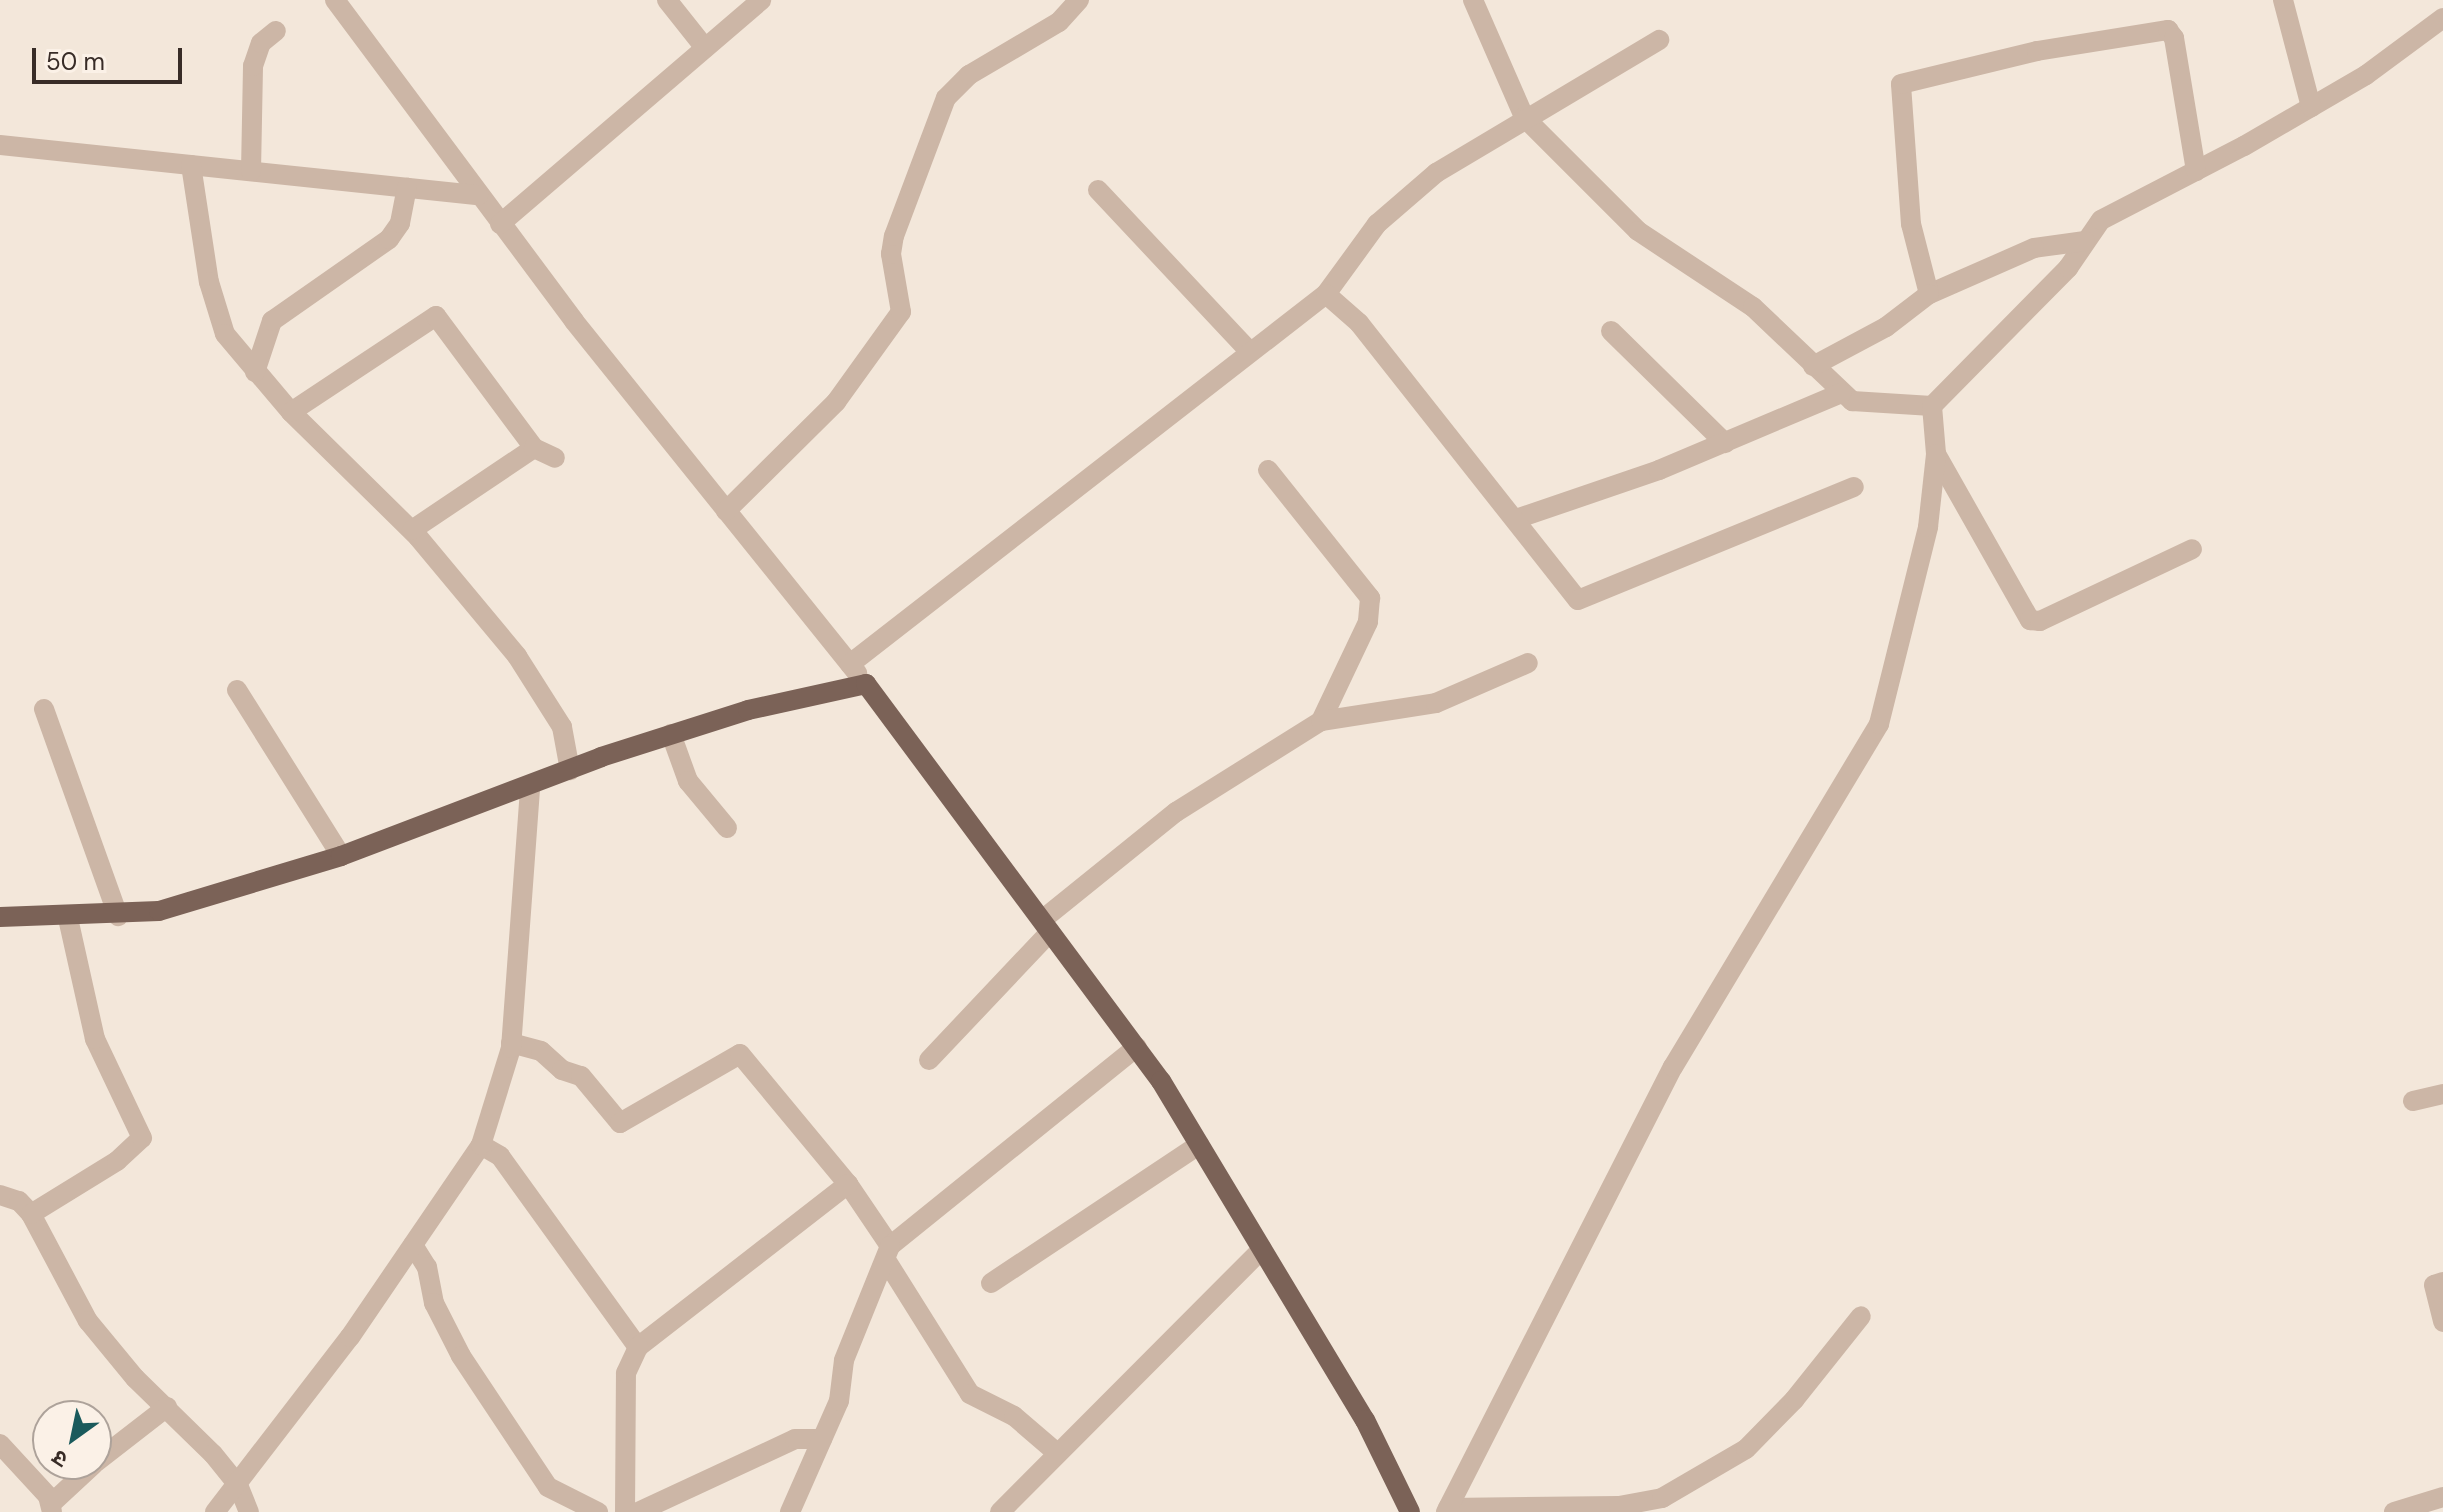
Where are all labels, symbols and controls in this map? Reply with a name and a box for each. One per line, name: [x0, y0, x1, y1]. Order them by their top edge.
scale bar: [36, 32, 186, 82]
text: 50 m: [46, 46, 105, 77]
north arrow: [32, 1400, 112, 1480]
text: उ: [46, 1443, 73, 1475]

